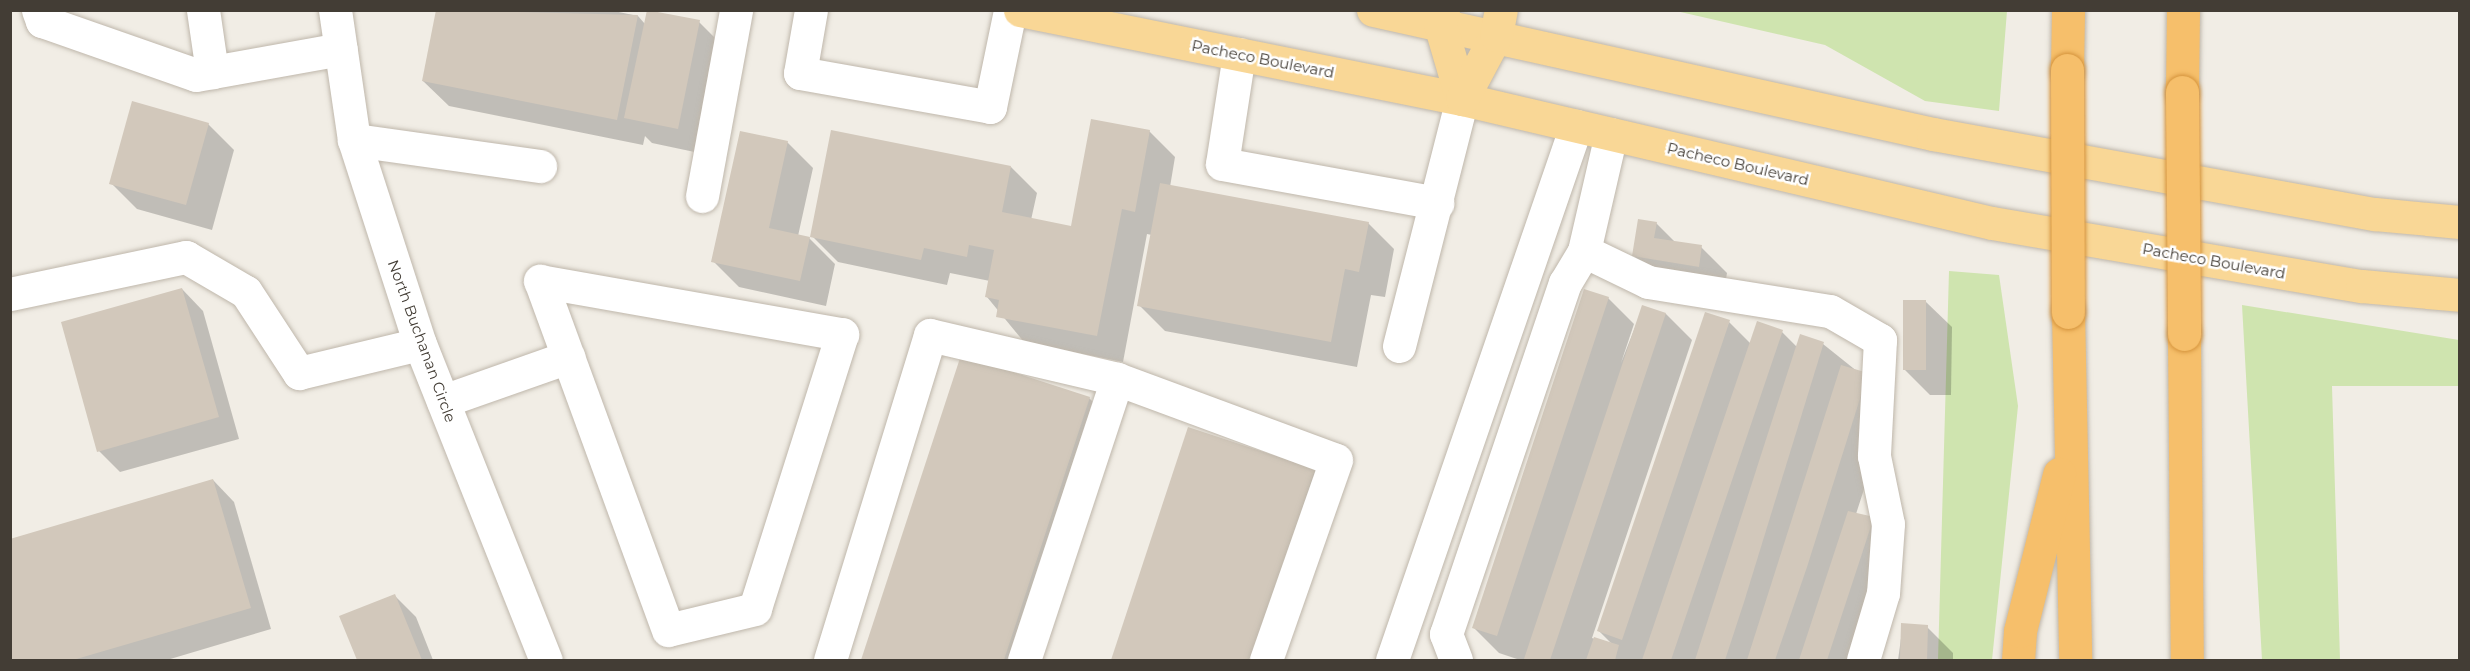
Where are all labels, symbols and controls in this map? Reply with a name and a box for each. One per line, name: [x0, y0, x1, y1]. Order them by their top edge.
street label: Pacheco Boulevard: [1190, 36, 1336, 82]
street label: Pacheco Boulevard: [1665, 139, 1811, 189]
street label: Pacheco Boulevard: [2141, 240, 2287, 282]
street label: North Buchanan Circle: [384, 257, 460, 425]

